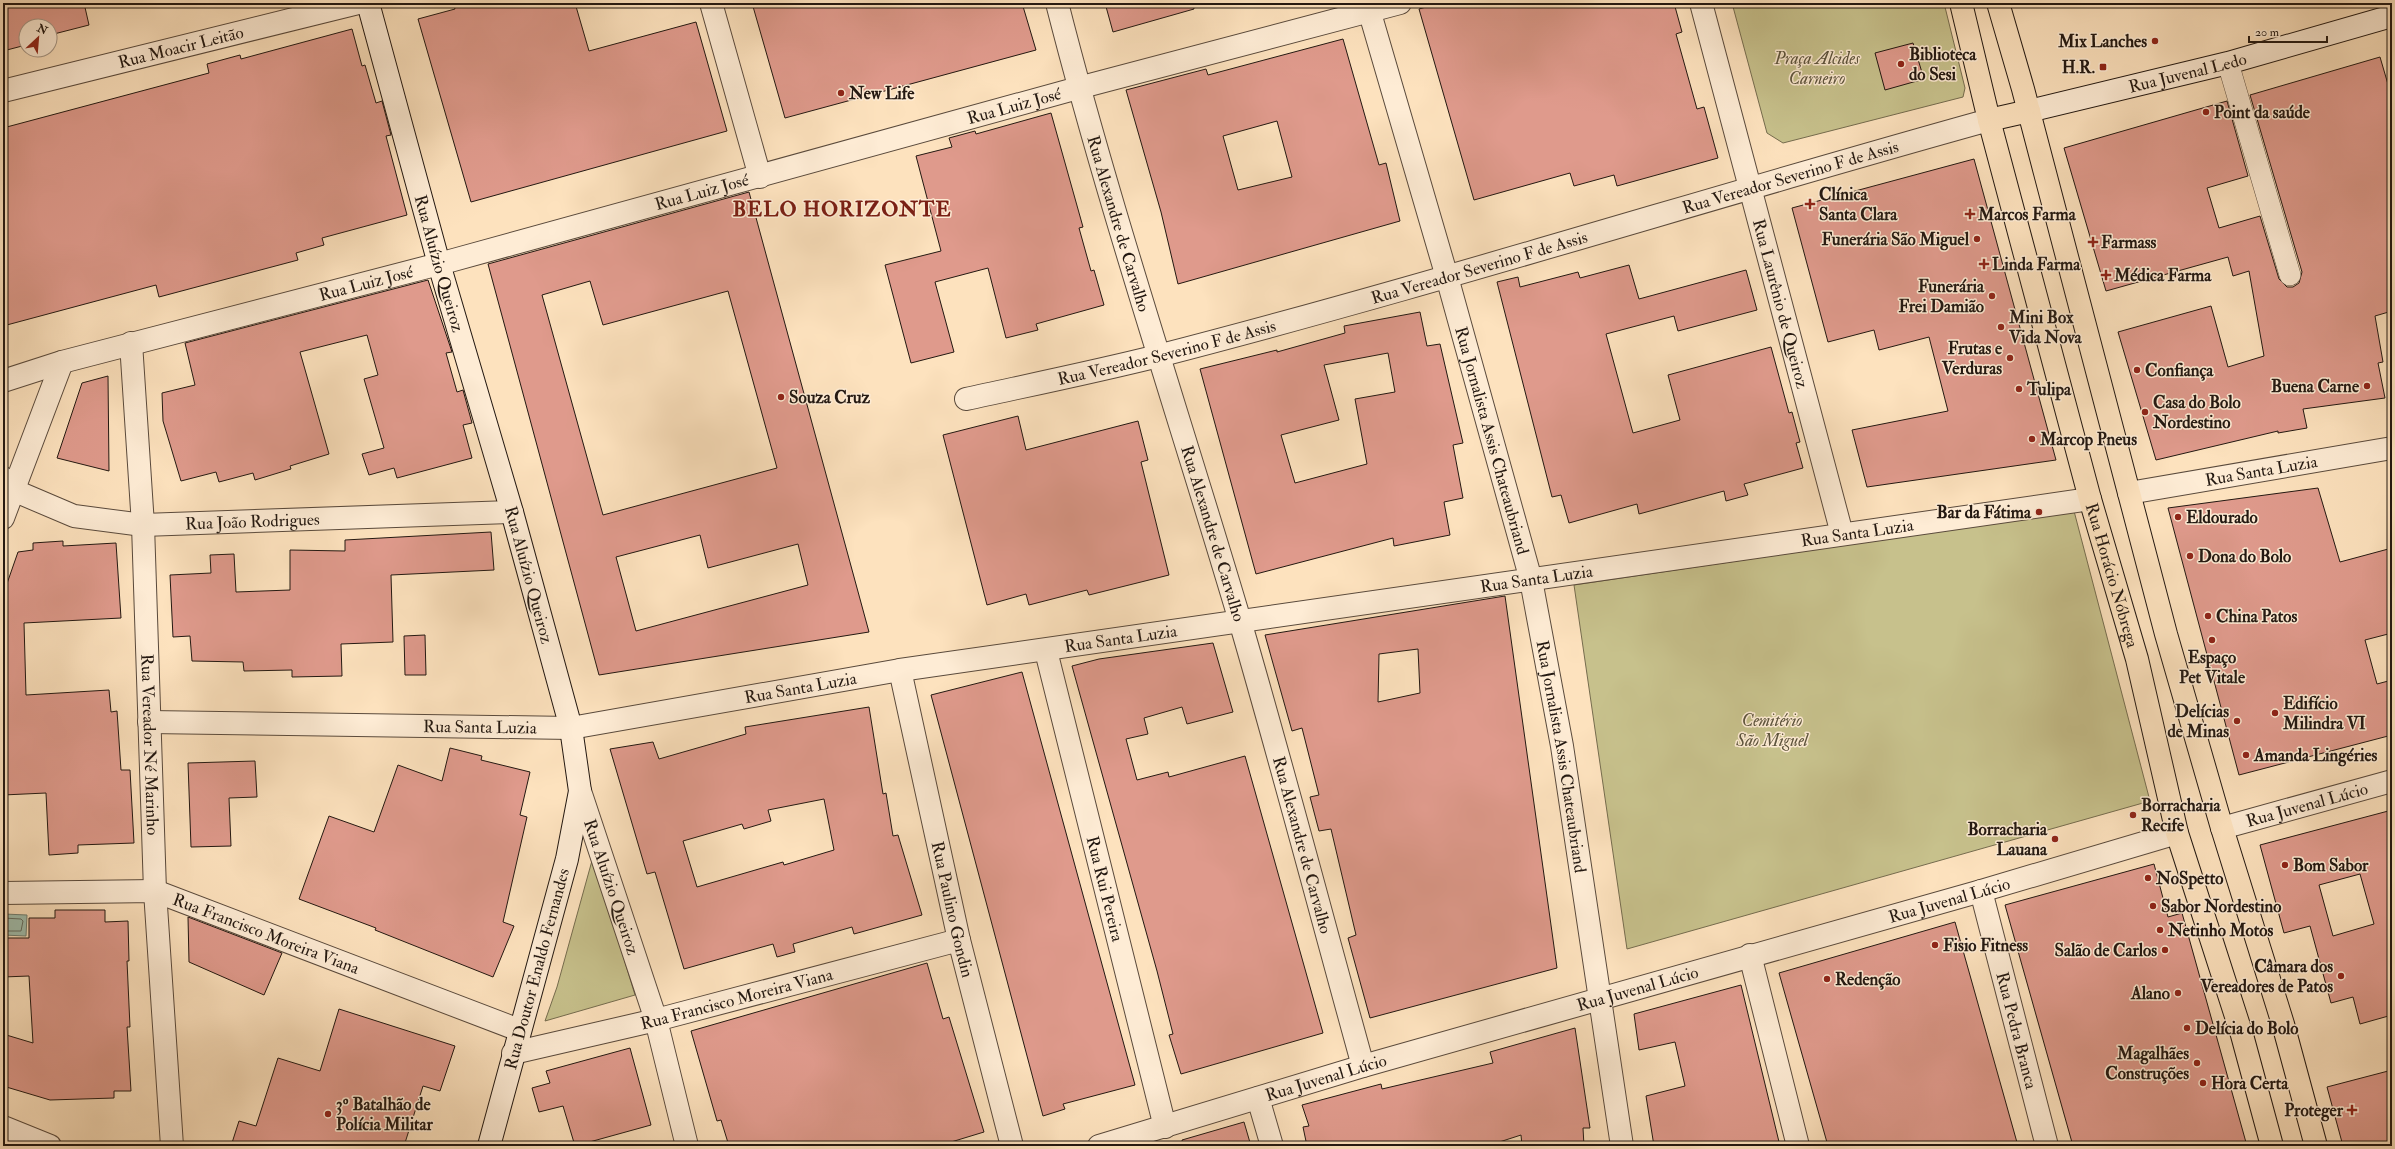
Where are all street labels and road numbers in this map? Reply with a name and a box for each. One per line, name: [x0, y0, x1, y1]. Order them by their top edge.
street label: Rua Moacir Leitão: [116, 21, 246, 73]
street label: Rua Juvenal Ledo: [2126, 48, 2249, 97]
street label: Rua Luiz José: [965, 82, 1064, 129]
street label: Rua Alexandre de Carvalho: [1083, 133, 1155, 314]
street label: Rua Vereador Severino F de Assis: [1680, 135, 1901, 218]
street label: Rua Luiz José: [652, 168, 752, 215]
street label: Rua Aluízio Queiroz: [410, 192, 469, 334]
street label: Rua Laurênio de Queiroz: [1748, 217, 1813, 391]
street label: Rua Vereador Severino F de Assis: [1368, 226, 1590, 308]
street label: Rua Luiz José: [317, 260, 416, 305]
street label: Rua Vereador Severino F de Assis: [1055, 315, 1278, 389]
street label: Rua Jornalista Assis Chateaubriand: [1451, 324, 1534, 557]
street label: Rua Alexandre de Carvalho: [1177, 443, 1250, 624]
street label: Rua Santa Luzia: [2203, 450, 2320, 490]
street label: Rua Horácio Nóbrega: [2081, 500, 2144, 651]
street label: Rua Aluízio Queiroz: [500, 504, 558, 646]
street label: Rua João Rodrigues: [185, 508, 320, 534]
street label: Rua Santa Luzia: [1799, 514, 1916, 551]
street label: Rua Santa Luzia: [1479, 560, 1595, 597]
street label: Rua Santa Luzia: [1063, 620, 1179, 657]
street label: Rua Jornalista Assis Chateaubriand: [1532, 638, 1591, 875]
street label: Rua Vereador Né Marinho: [137, 653, 164, 836]
street label: Rua Santa Luzia: [743, 667, 859, 708]
street label: Rua Santa Luzia: [423, 715, 538, 738]
street label: Rua Alexandre de Carvalho: [1268, 754, 1337, 936]
street label: Rua Juvenal Lúcio: [2244, 778, 2370, 831]
street label: Rua Aluízio Queiroz: [580, 816, 644, 957]
street label: Rua Rui Pereira: [1082, 834, 1129, 945]
street label: Rua Paulino Gondin: [927, 839, 979, 980]
street label: Rua Doutor Enaldo Fernandes: [500, 866, 574, 1072]
street label: Rua Juvenal Lúcio: [1886, 873, 2012, 927]
street label: Rua Francisco Moreira Viana: [170, 888, 363, 979]
street label: Rua Juvenal Lúcio: [1574, 961, 1701, 1015]
street label: Rua Francisco Moreira Viana: [638, 963, 836, 1034]
street label: Rua Pedra Branca: [1992, 970, 2043, 1092]
street label: Rua Juvenal Lúcio: [1263, 1049, 1389, 1105]

